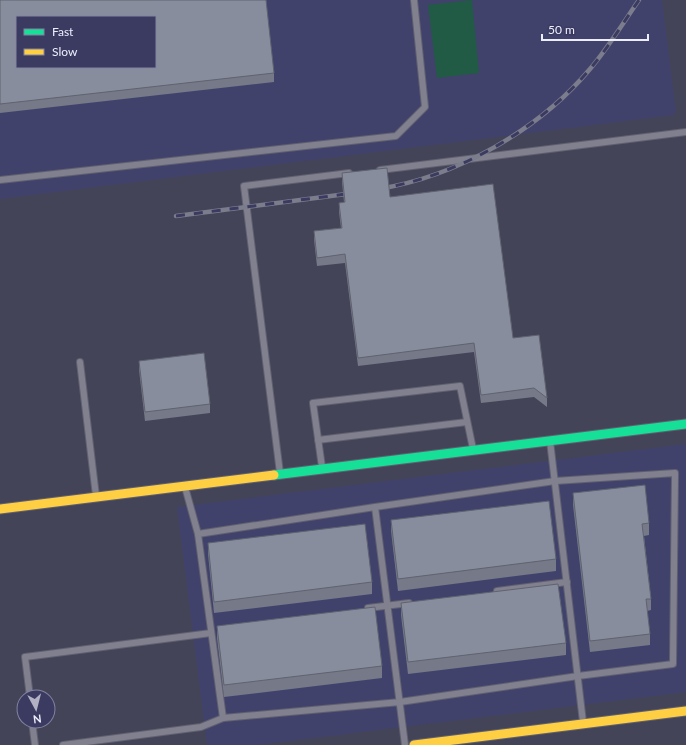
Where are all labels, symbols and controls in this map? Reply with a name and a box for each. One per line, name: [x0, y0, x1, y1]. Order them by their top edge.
legend: [16, 16, 156, 68]
scale bar: [542, 16, 648, 42]
text: 50 m: [548, 22, 575, 37]
text: Fast: [52, 24, 74, 39]
text: Slow: [52, 44, 78, 59]
north arrow: [16, 689, 56, 729]
text: N: [32, 712, 42, 726]

